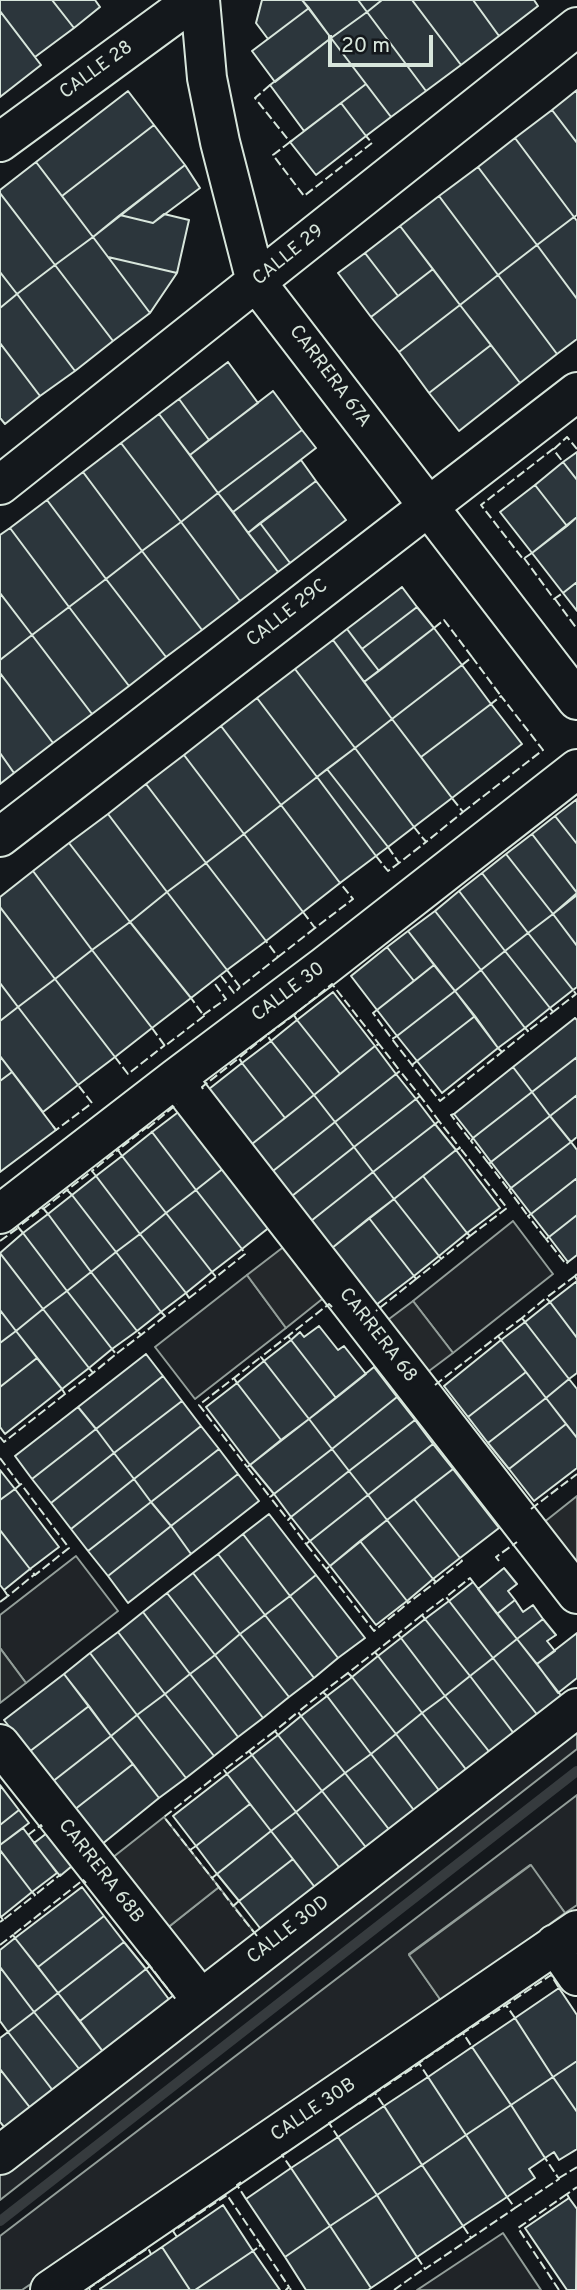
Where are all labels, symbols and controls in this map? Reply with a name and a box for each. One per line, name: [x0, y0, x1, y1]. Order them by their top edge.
scale bar: [332, 21, 437, 65]
text: 20 m: [341, 33, 390, 60]
street label: CALLE 28: [56, 37, 138, 105]
street label: CALLE 29: [249, 221, 329, 291]
street label: CARRERA 67A: [283, 321, 375, 433]
street label: CALLE 29C: [243, 575, 333, 653]
street label: CALLE 30: [248, 958, 330, 1028]
street label: CARRERA 68: [333, 1284, 421, 1388]
street label: CARRERA 68B: [52, 1815, 148, 1929]
street label: CALLE 30D: [243, 1892, 335, 1970]
street label: CALLE 30B: [267, 2074, 361, 2148]

